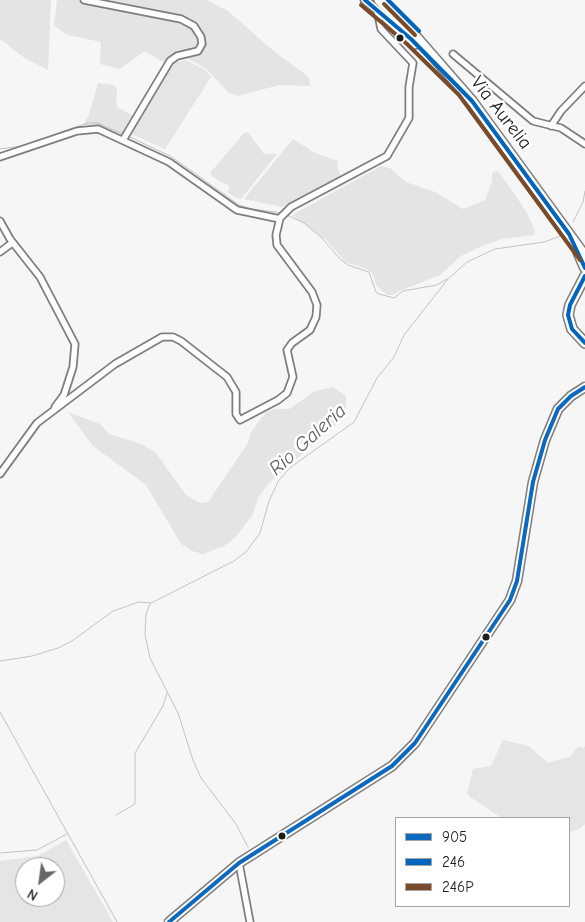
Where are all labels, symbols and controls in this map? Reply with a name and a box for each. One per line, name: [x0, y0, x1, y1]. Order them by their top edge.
unlabelled marker: [395, 33, 405, 43]
street label: Via Aurelia: [465, 72, 537, 154]
water label: Rio Galeria: [265, 399, 351, 481]
unlabelled marker: [481, 632, 491, 642]
legend: [395, 817, 570, 907]
text: 905: [442, 828, 467, 846]
unlabelled marker: [277, 831, 287, 841]
text: 246: [442, 853, 465, 871]
north arrow: [15, 857, 65, 907]
text: 246P: [442, 878, 474, 896]
text: N: [25, 885, 41, 904]

